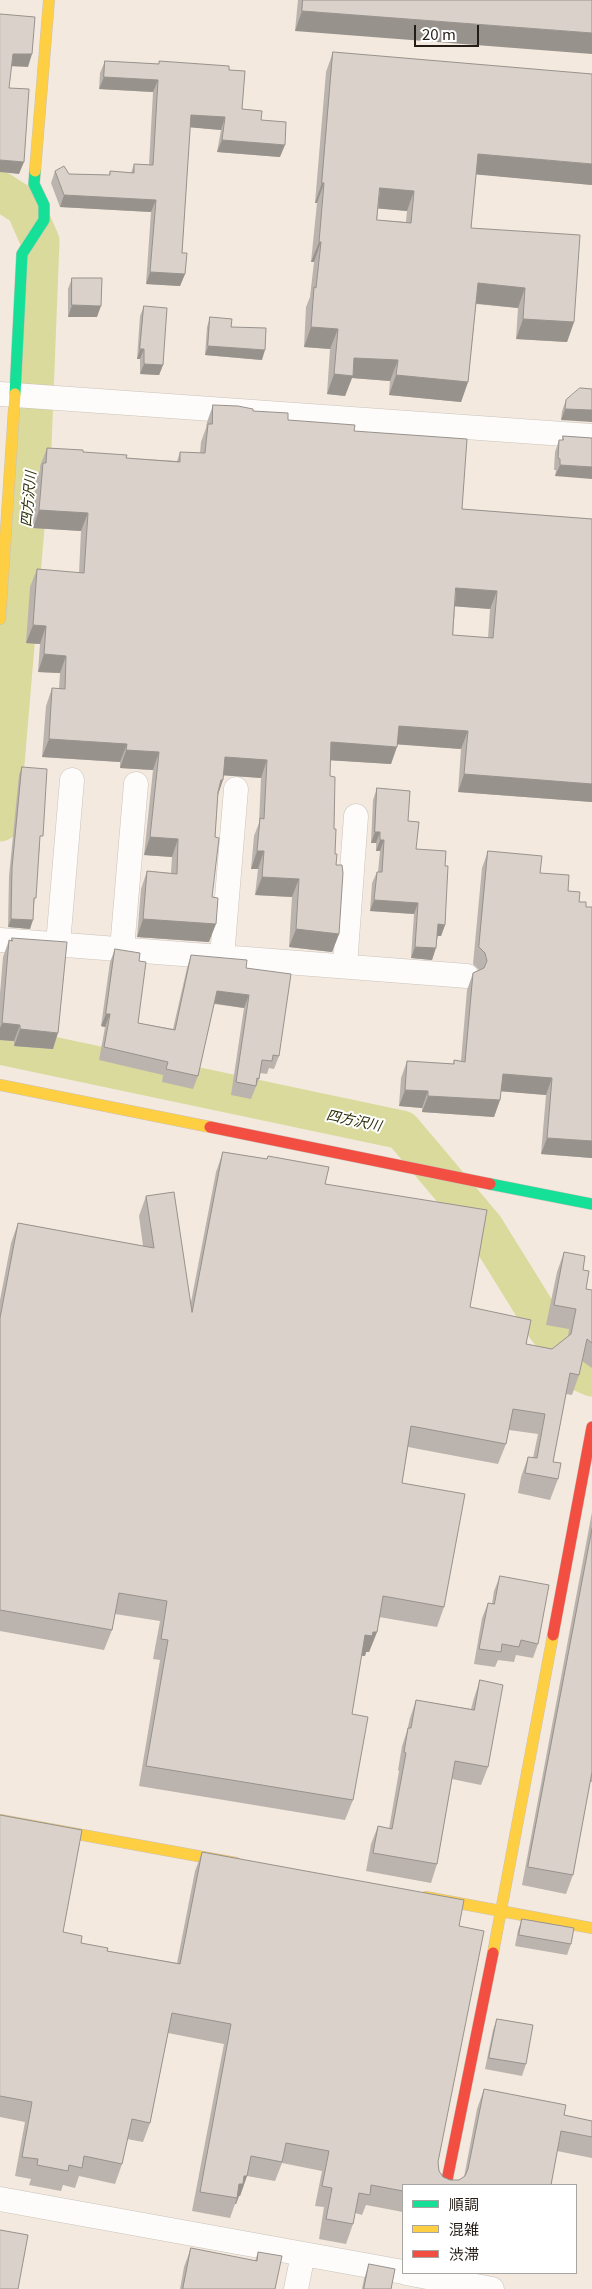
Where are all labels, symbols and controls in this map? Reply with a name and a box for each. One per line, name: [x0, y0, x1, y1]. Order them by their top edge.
scale bar: [417, 15, 482, 47]
text: 20 m: [422, 23, 456, 44]
water label: 四方沢川: [17, 470, 39, 528]
water label: 四方沢川: [325, 1106, 383, 1134]
legend: [402, 2184, 577, 2274]
text: 順調: [449, 2193, 479, 2214]
text: 混雑: [449, 2218, 479, 2239]
text: 渋滞: [449, 2243, 479, 2264]

